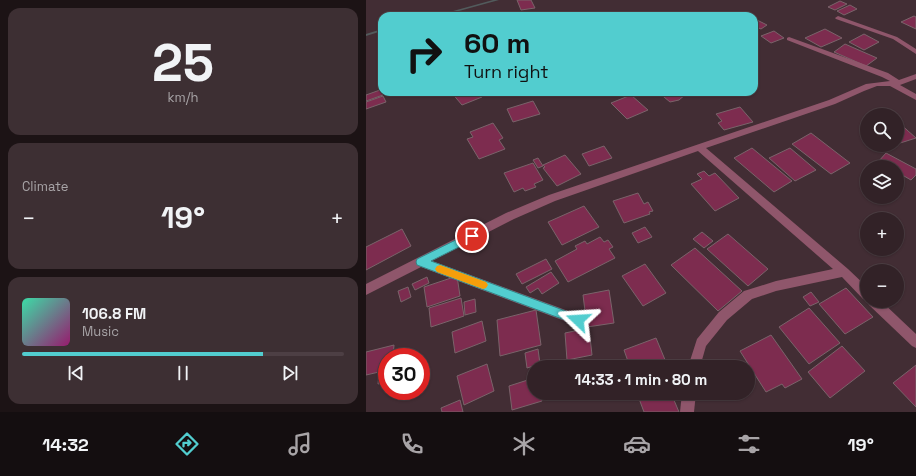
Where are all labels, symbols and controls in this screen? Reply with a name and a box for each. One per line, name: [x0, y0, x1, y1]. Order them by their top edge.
text: 60 m: [464, 25, 530, 61]
icon: right: [398, 28, 450, 80]
text: 25: [152, 30, 214, 96]
text: Turn right: [464, 60, 548, 83]
text: km/h: [168, 89, 198, 106]
map controls: [860, 108, 904, 308]
button: search: [860, 108, 904, 152]
button: layers: [860, 160, 904, 204]
text: Climate: [22, 178, 68, 195]
text: 19°: [161, 198, 205, 237]
text: −: [22, 204, 36, 232]
text: +: [330, 204, 344, 232]
button: +: [860, 212, 904, 256]
pin: [455, 219, 489, 253]
icon: arrive: [461, 225, 483, 247]
button: −: [860, 264, 904, 308]
position arrow: [557, 299, 599, 341]
text: 106.8 FM: [82, 304, 146, 323]
text: Music: [82, 323, 119, 340]
speed limit sign: 30: [378, 348, 430, 400]
icon: previous: [65, 362, 87, 384]
icon: pause: [172, 362, 194, 384]
icon: next: [279, 362, 301, 384]
text: 14:33 · 1 min · 80 m: [575, 370, 707, 389]
icon: directions: [173, 430, 201, 458]
icon: music: [286, 430, 314, 458]
icon: phone: [398, 430, 426, 458]
icon: climate: [510, 430, 538, 458]
icon: car: [623, 430, 651, 458]
icon: filters: [735, 430, 763, 458]
text: 14:32: [42, 433, 89, 456]
text: 19°: [847, 433, 874, 456]

